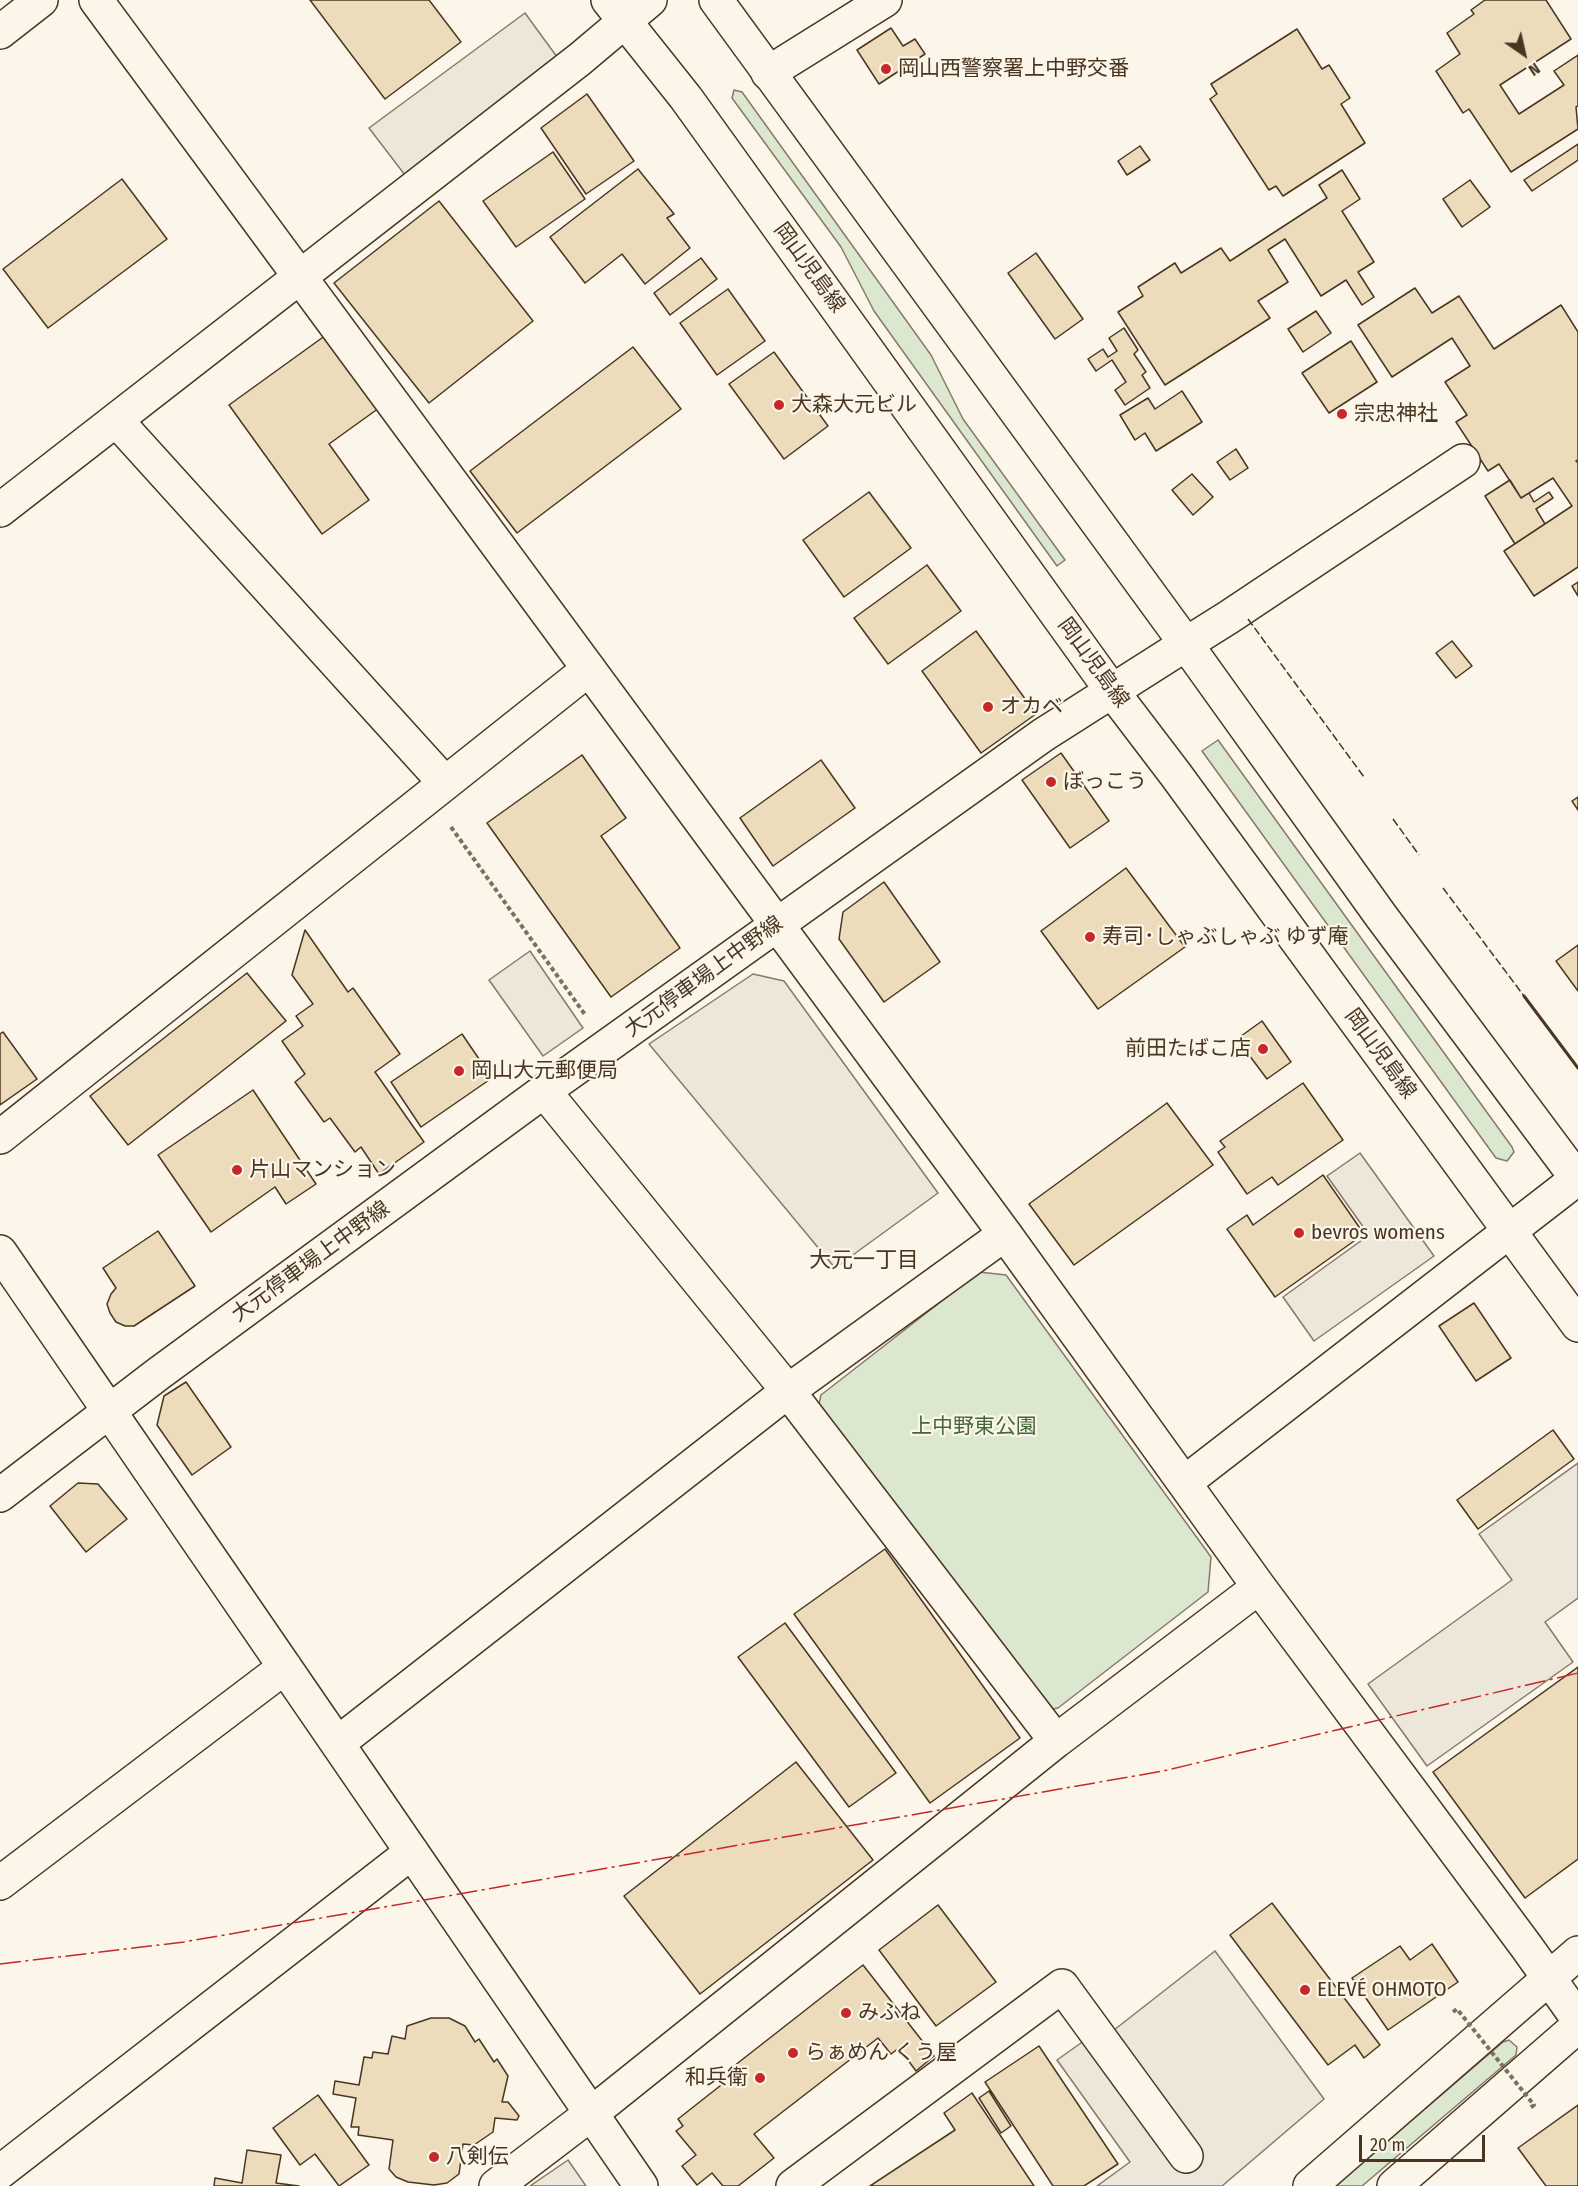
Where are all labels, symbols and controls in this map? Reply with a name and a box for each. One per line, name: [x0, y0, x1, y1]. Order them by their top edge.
north arrow: [1494, 24, 1554, 84]
place label: 岡山西警察署上中野交番: [898, 56, 1129, 82]
text: N: [1525, 59, 1544, 80]
marker: 岡山西警察署上中野交番: [879, 62, 893, 76]
street label: 岡山児島線: [768, 218, 850, 318]
place label: 大森大元ビル: [791, 392, 917, 418]
marker: 大森大元ビル: [772, 398, 786, 412]
place label: 宗忠神社: [1354, 401, 1438, 427]
marker: 宗忠神社: [1335, 407, 1349, 421]
street label: 岡山児島線: [1052, 613, 1134, 713]
place label: オカベ: [1000, 694, 1063, 720]
marker: オカベ: [981, 700, 995, 714]
place label: ぼっこう: [1063, 769, 1147, 795]
marker: ぼっこう: [1044, 775, 1058, 789]
street label: 大元停車場上中野線: [620, 911, 788, 1043]
place label: 寿司･しゃぶしゃぶ ゆず庵: [1102, 924, 1348, 950]
marker: 寿司･しゃぶしゃぶ ゆず庵: [1083, 930, 1097, 944]
street label: 岡山児島線: [1339, 1004, 1421, 1104]
place label: 前田たばこ店: [1125, 1036, 1251, 1062]
marker: 前田たばこ店: [1256, 1042, 1270, 1056]
place label: 岡山大元郵便局: [471, 1058, 618, 1084]
marker: 岡山大元郵便局: [452, 1064, 466, 1078]
place label: 片山マンション: [249, 1157, 396, 1183]
marker: 片山マンション: [230, 1163, 244, 1177]
street label: 大元停車場上中野線: [227, 1196, 395, 1328]
place label: bevros womens: [1311, 1220, 1445, 1246]
marker: bevros womens: [1292, 1226, 1306, 1240]
district label: 大元一丁目: [809, 1248, 919, 1274]
park label: 上中野東公園: [911, 1414, 1037, 1440]
place label: ELEVÉ OHMOTO: [1317, 1977, 1447, 2003]
marker: ELEVÉ OHMOTO: [1298, 1983, 1312, 1997]
place label: みふね: [858, 2000, 921, 2026]
marker: みふね: [839, 2006, 853, 2020]
place label: らぁめん くう屋: [805, 2040, 957, 2066]
marker: らぁめん くう屋: [786, 2046, 800, 2060]
place label: 和兵衛: [685, 2065, 748, 2091]
marker: 和兵衛: [753, 2071, 767, 2085]
scale bar: [1362, 2123, 1488, 2161]
text: 20 m: [1370, 2134, 1405, 2156]
place label: 八剣伝: [446, 2144, 509, 2170]
marker: 八剣伝: [427, 2150, 441, 2164]

